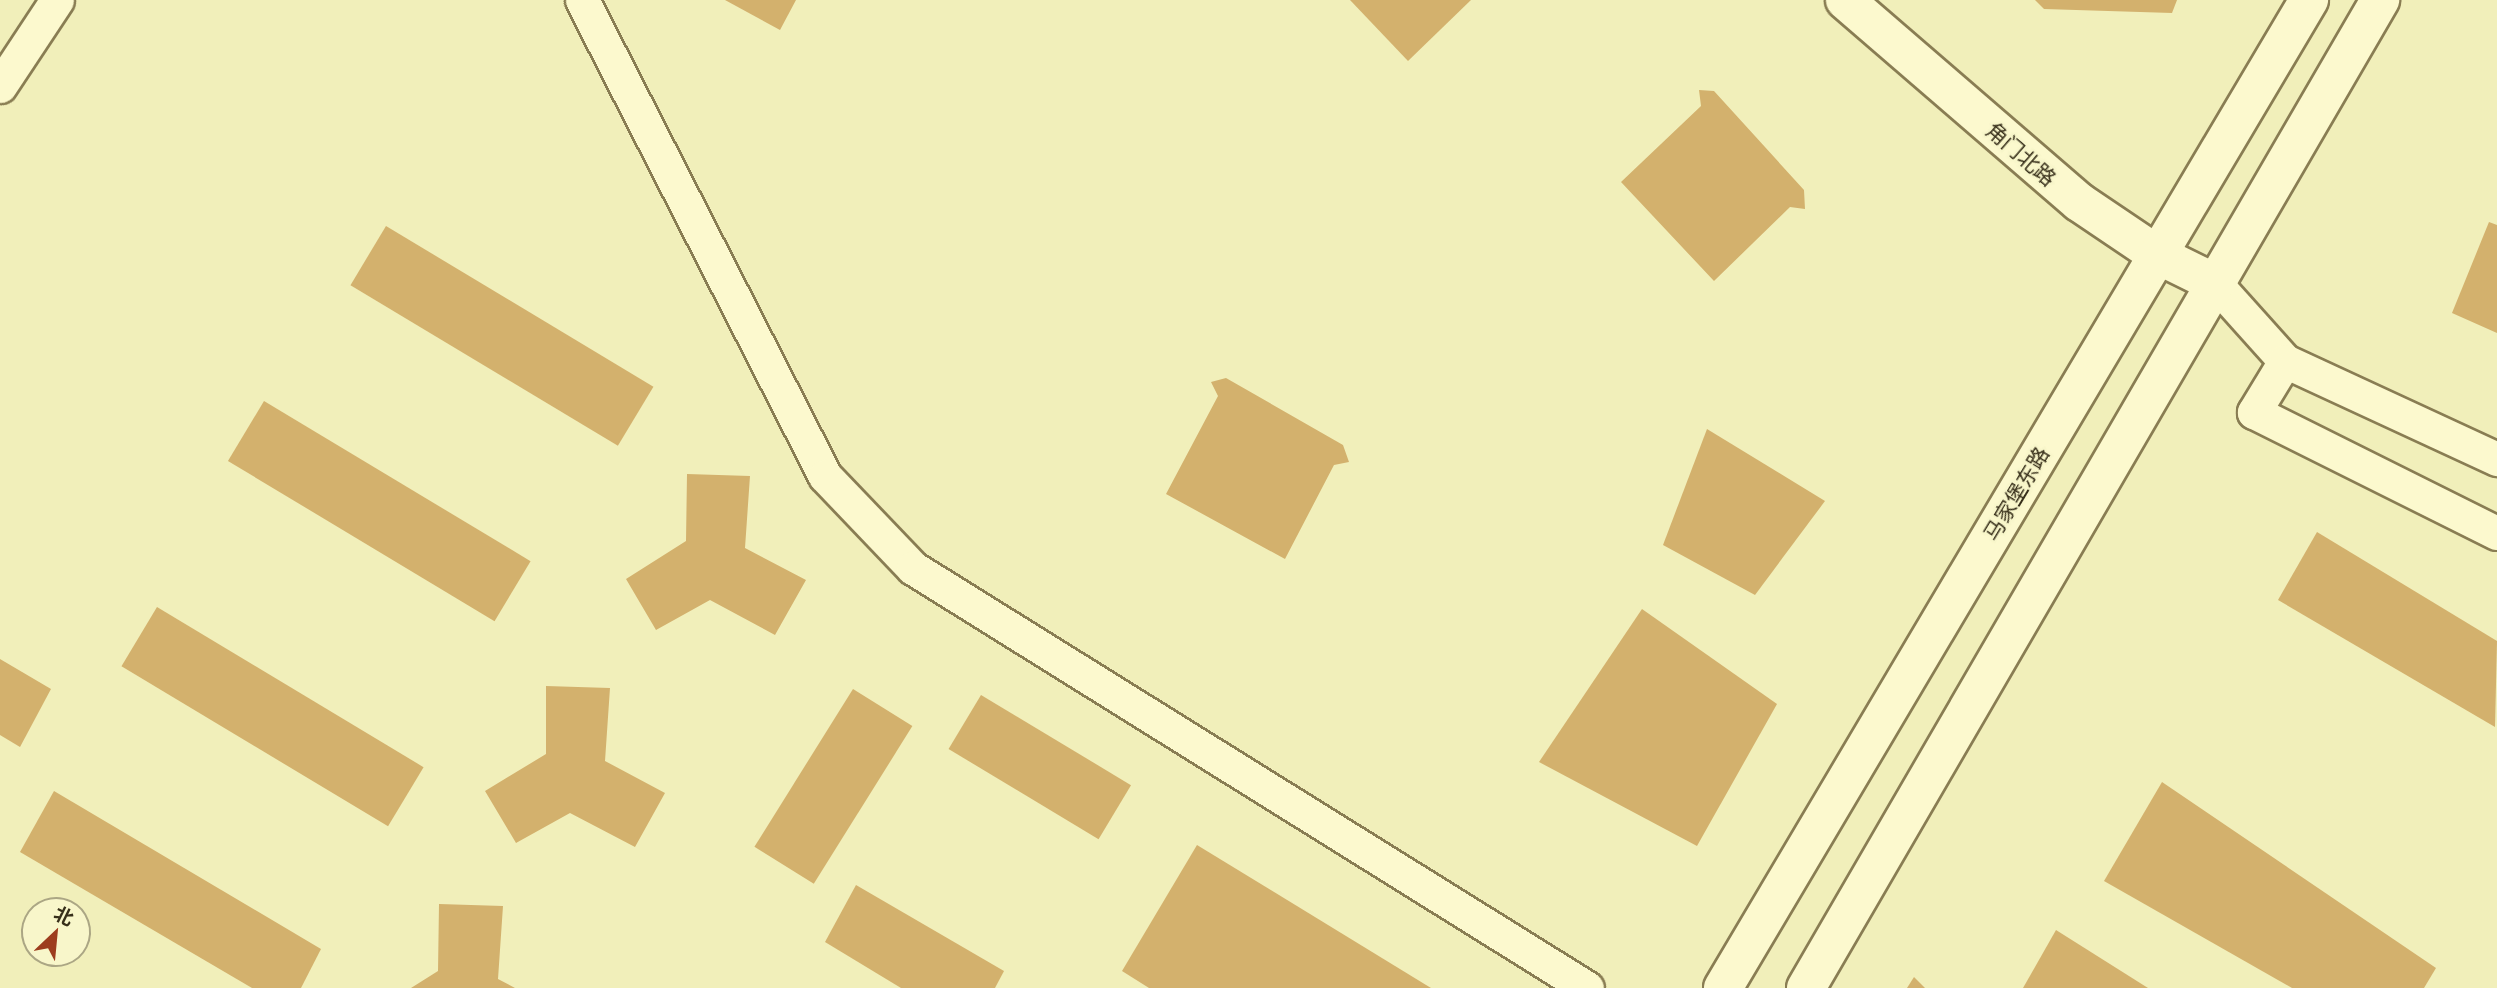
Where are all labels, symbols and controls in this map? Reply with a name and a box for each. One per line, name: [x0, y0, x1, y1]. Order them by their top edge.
street label: 角门北路: [1982, 116, 2062, 190]
street label: 马家堡东路: [1977, 442, 2053, 544]
north arrow: [21, 897, 91, 967]
text: 北: [50, 898, 79, 931]

